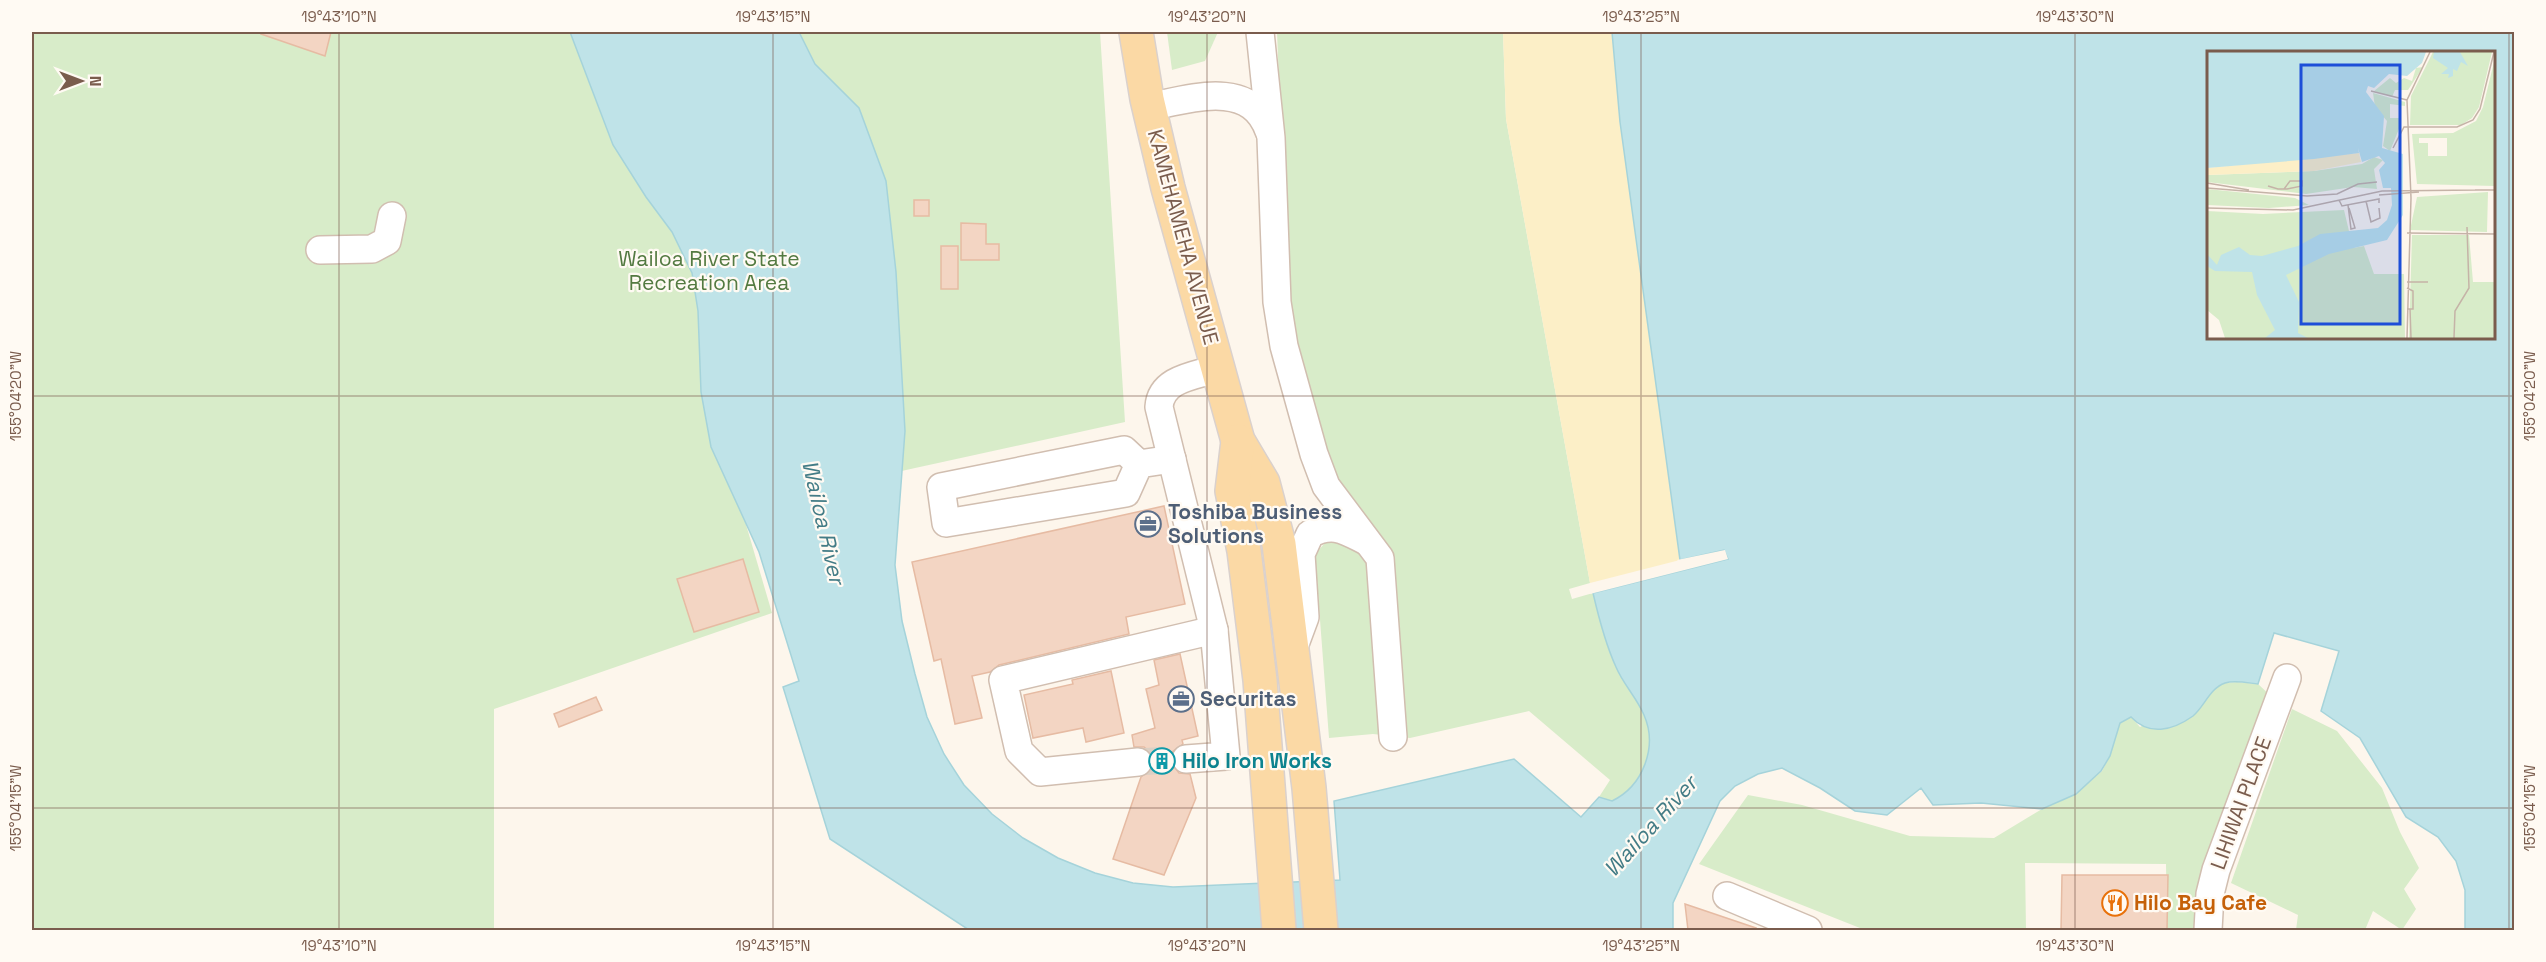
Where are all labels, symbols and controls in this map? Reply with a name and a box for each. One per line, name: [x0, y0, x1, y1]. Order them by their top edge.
text: 19°43'10"N: [301, 7, 377, 26]
text: 19°43'15"N: [736, 7, 810, 26]
text: 19°43'20"N: [1168, 7, 1246, 26]
text: 19°43'25"N: [1602, 7, 1680, 26]
text: 19°43'30"N: [2036, 7, 2114, 26]
north arrow: [51, 51, 111, 111]
inset map: [2207, 51, 2495, 339]
text: N: [85, 76, 106, 86]
street label: KAMEHAMEHA AVENUE: [1142, 126, 1225, 347]
park label: Wailoa River State Recreation Area: [618, 245, 800, 296]
text: 155°04'20"W: [6, 351, 25, 441]
text: 155°04'20"W: [2520, 351, 2539, 441]
water label: Wailoa River: [796, 457, 852, 589]
place label: Toshiba Business Solutions: [1168, 498, 1342, 549]
office icon: Toshiba Business Solutions: [1133, 509, 1163, 539]
office icon: Securitas: [1166, 684, 1196, 714]
place label: Securitas: [1200, 685, 1297, 712]
street label: LIHIWAI PLACE: [2204, 733, 2277, 873]
building icon: Hilo Iron Works: [1147, 746, 1177, 776]
place label: Hilo Iron Works: [1182, 747, 1332, 774]
text: 155°04'15"W: [6, 765, 25, 851]
text: 155°04'15"W: [2520, 765, 2539, 851]
water label: Wailoa River: [1597, 768, 1704, 882]
restaurant icon: Hilo Bay Cafe: [2100, 888, 2130, 918]
place label: Hilo Bay Cafe: [2134, 889, 2267, 916]
text: 19°43'10"N: [301, 936, 377, 955]
text: 19°43'15"N: [736, 936, 810, 955]
text: 19°43'20"N: [1168, 936, 1246, 955]
text: 19°43'25"N: [1602, 936, 1680, 955]
text: 19°43'30"N: [2036, 936, 2114, 955]

